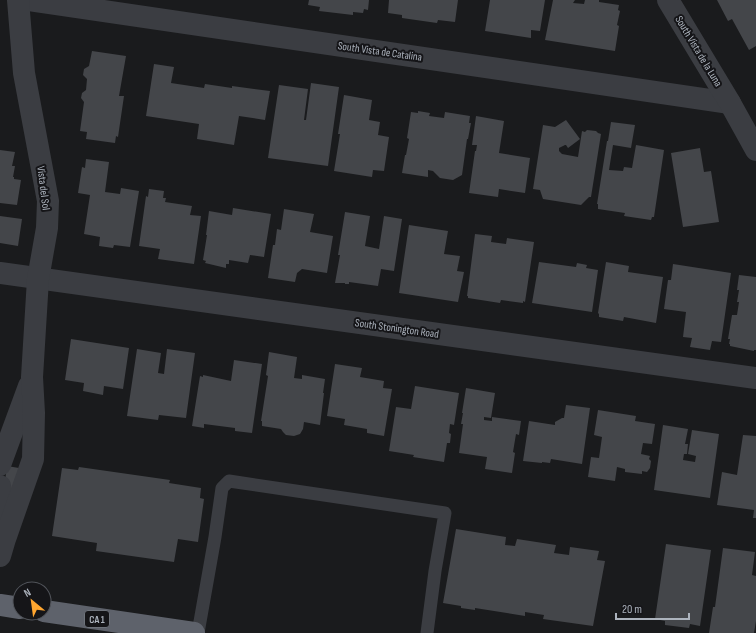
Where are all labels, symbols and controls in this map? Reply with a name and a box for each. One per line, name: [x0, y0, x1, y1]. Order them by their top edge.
street label: South Vista de la Luna: [672, 13, 725, 89]
street label: South Vista de Catalina: [337, 39, 423, 64]
street label: Vista del Sol: [34, 165, 53, 211]
street label: South Stonington Road: [354, 316, 440, 341]
north arrow: [12, 581, 52, 621]
text: N: [22, 586, 33, 600]
scale bar: [616, 595, 689, 621]
text: 20 m: [622, 602, 642, 617]
road number: CA 1: [85, 611, 109, 627]

